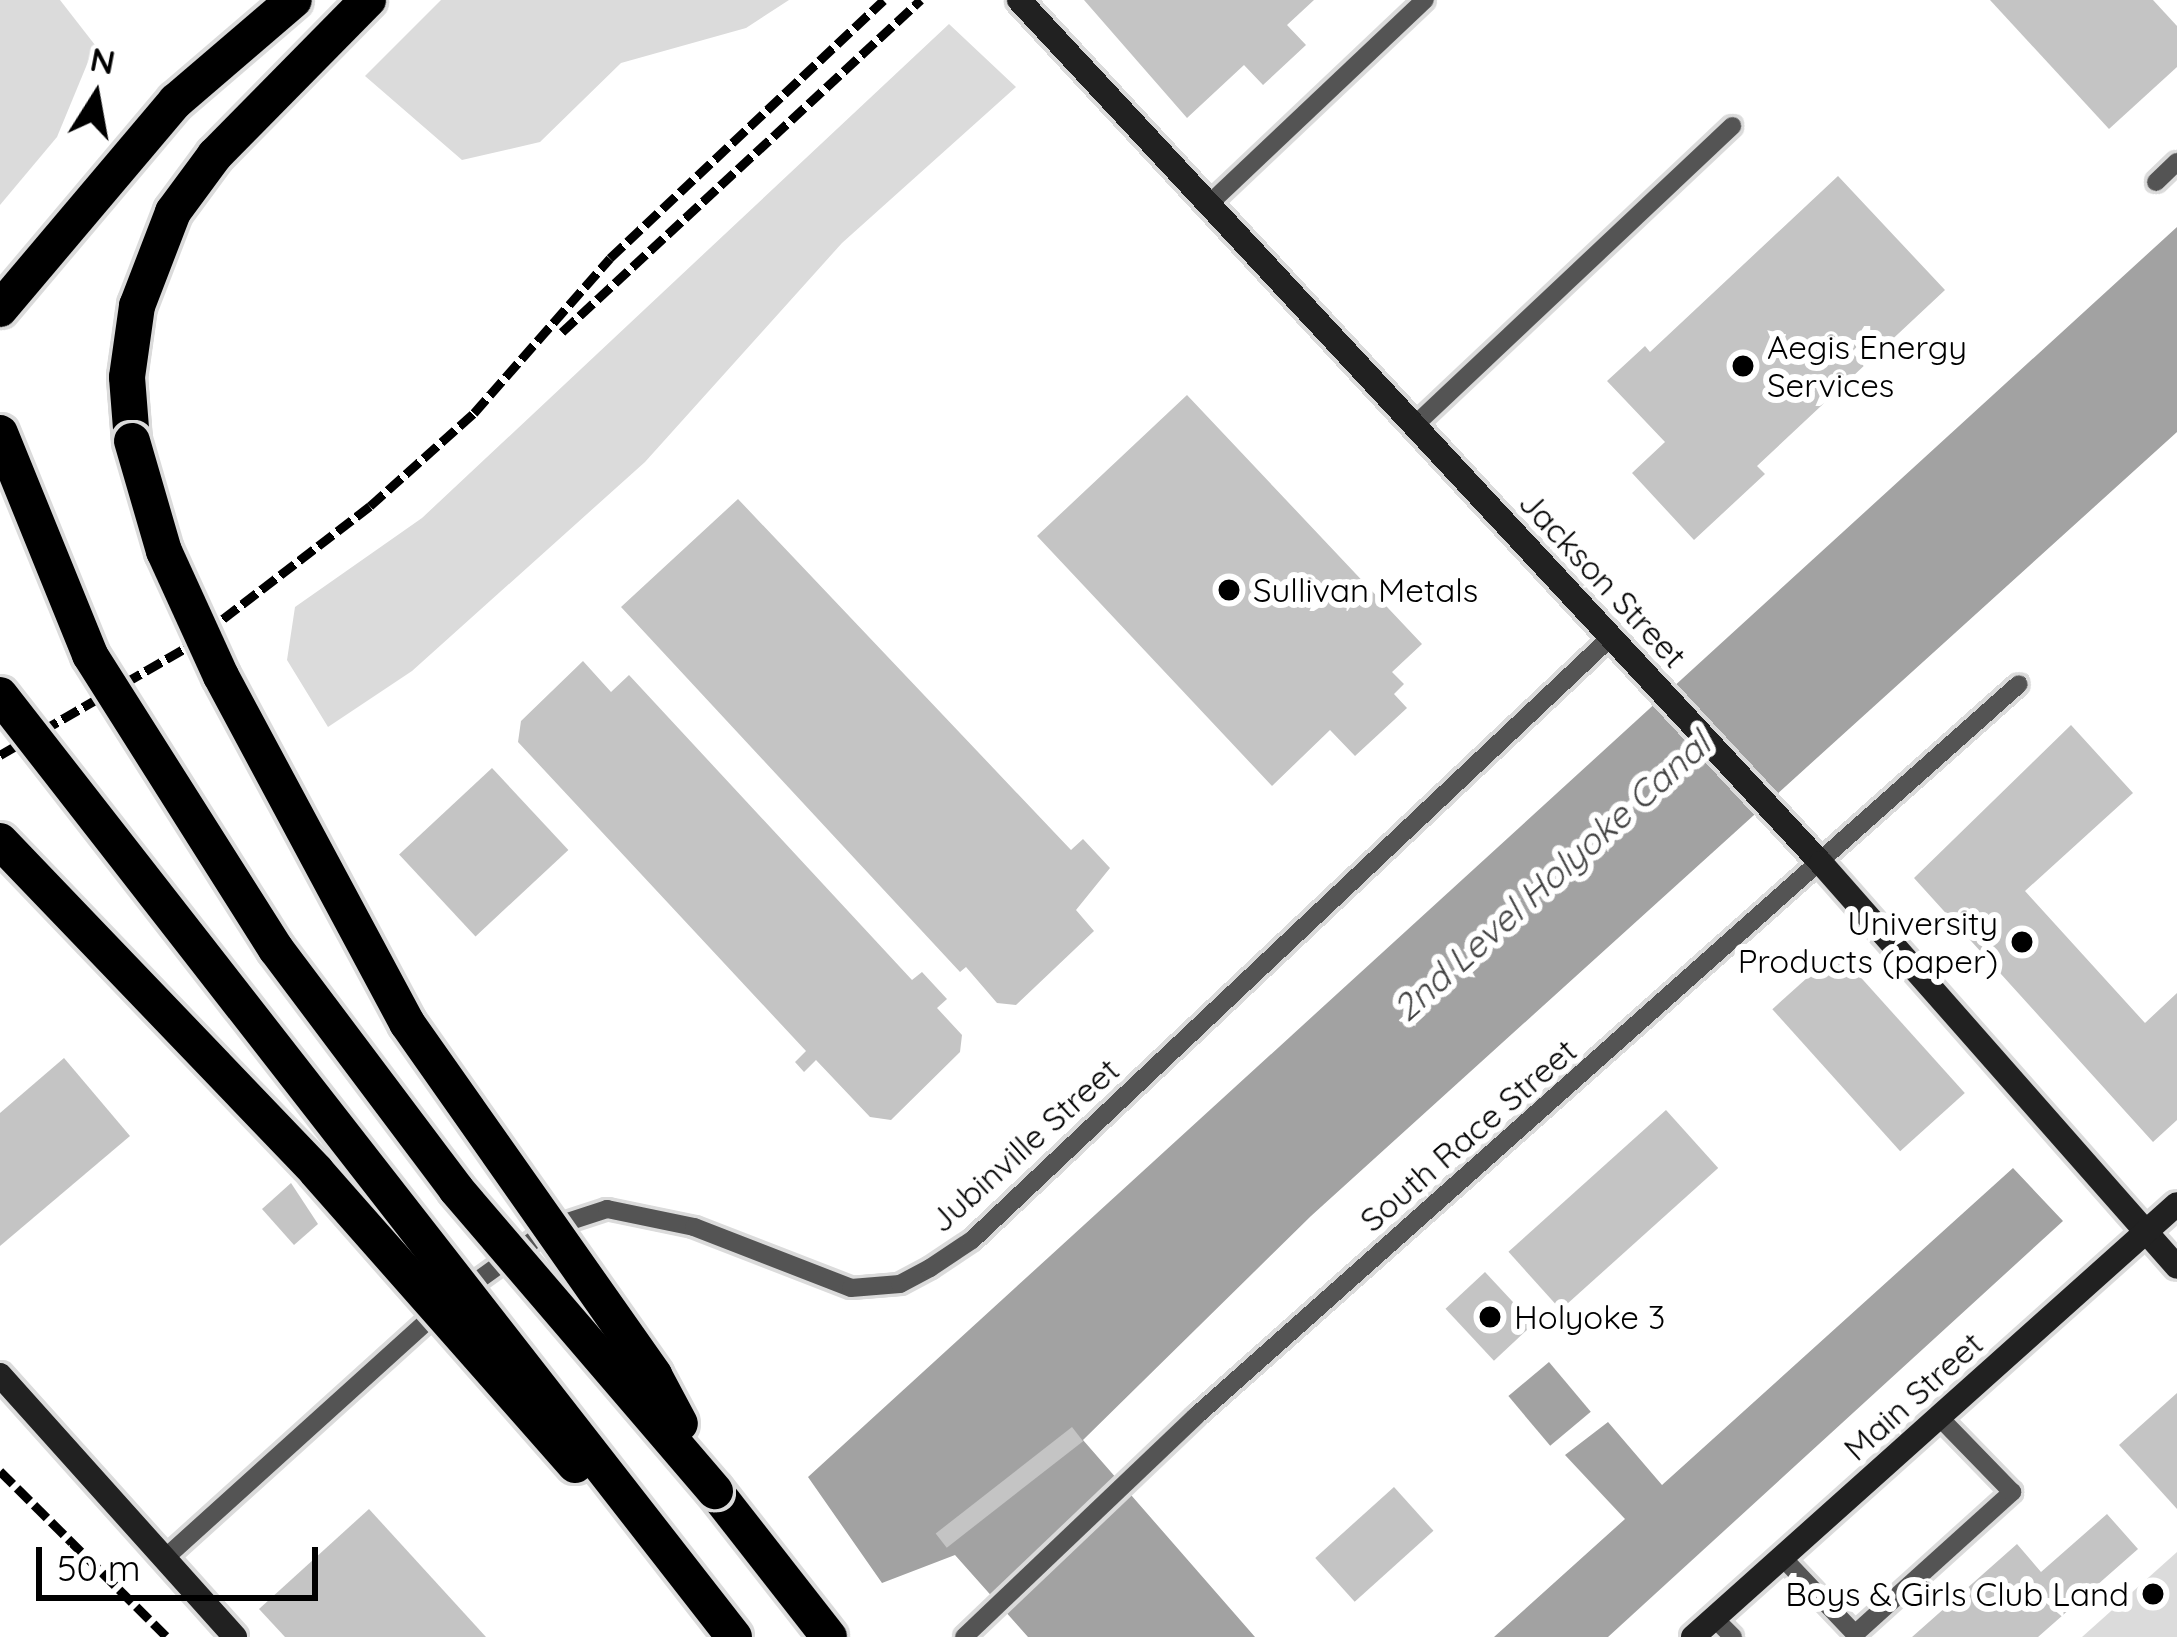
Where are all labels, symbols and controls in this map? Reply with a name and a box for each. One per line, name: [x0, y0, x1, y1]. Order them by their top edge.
north arrow: [36, 36, 156, 156]
text: N: [87, 38, 119, 83]
place label: Aegis Energy Services: [1767, 327, 1967, 405]
marker: Aegis Energy Services: [1730, 353, 1756, 379]
street label: Jackson Street: [1511, 482, 1695, 676]
place label: Sullivan Metals: [1253, 570, 1478, 610]
marker: Sullivan Metals: [1216, 577, 1242, 603]
water label: 2nd Level Holyoke Canal: [1384, 722, 1718, 1030]
place label: University Products (paper): [1738, 903, 1998, 981]
marker: University Products (paper): [2009, 929, 2035, 955]
street label: South Race Street: [1352, 1030, 1584, 1240]
street label: Jubinville Street: [921, 1050, 1127, 1240]
place label: Holyoke 3: [1514, 1297, 1665, 1337]
marker: Holyoke 3: [1477, 1304, 1503, 1330]
street label: Main Street: [1836, 1324, 1990, 1468]
scale bar: [42, 1523, 324, 1597]
text: 50 m: [57, 1545, 141, 1590]
place label: Boys & Girls Club Land: [1785, 1574, 2129, 1614]
marker: Boys & Girls Club Land: [2140, 1581, 2166, 1607]

